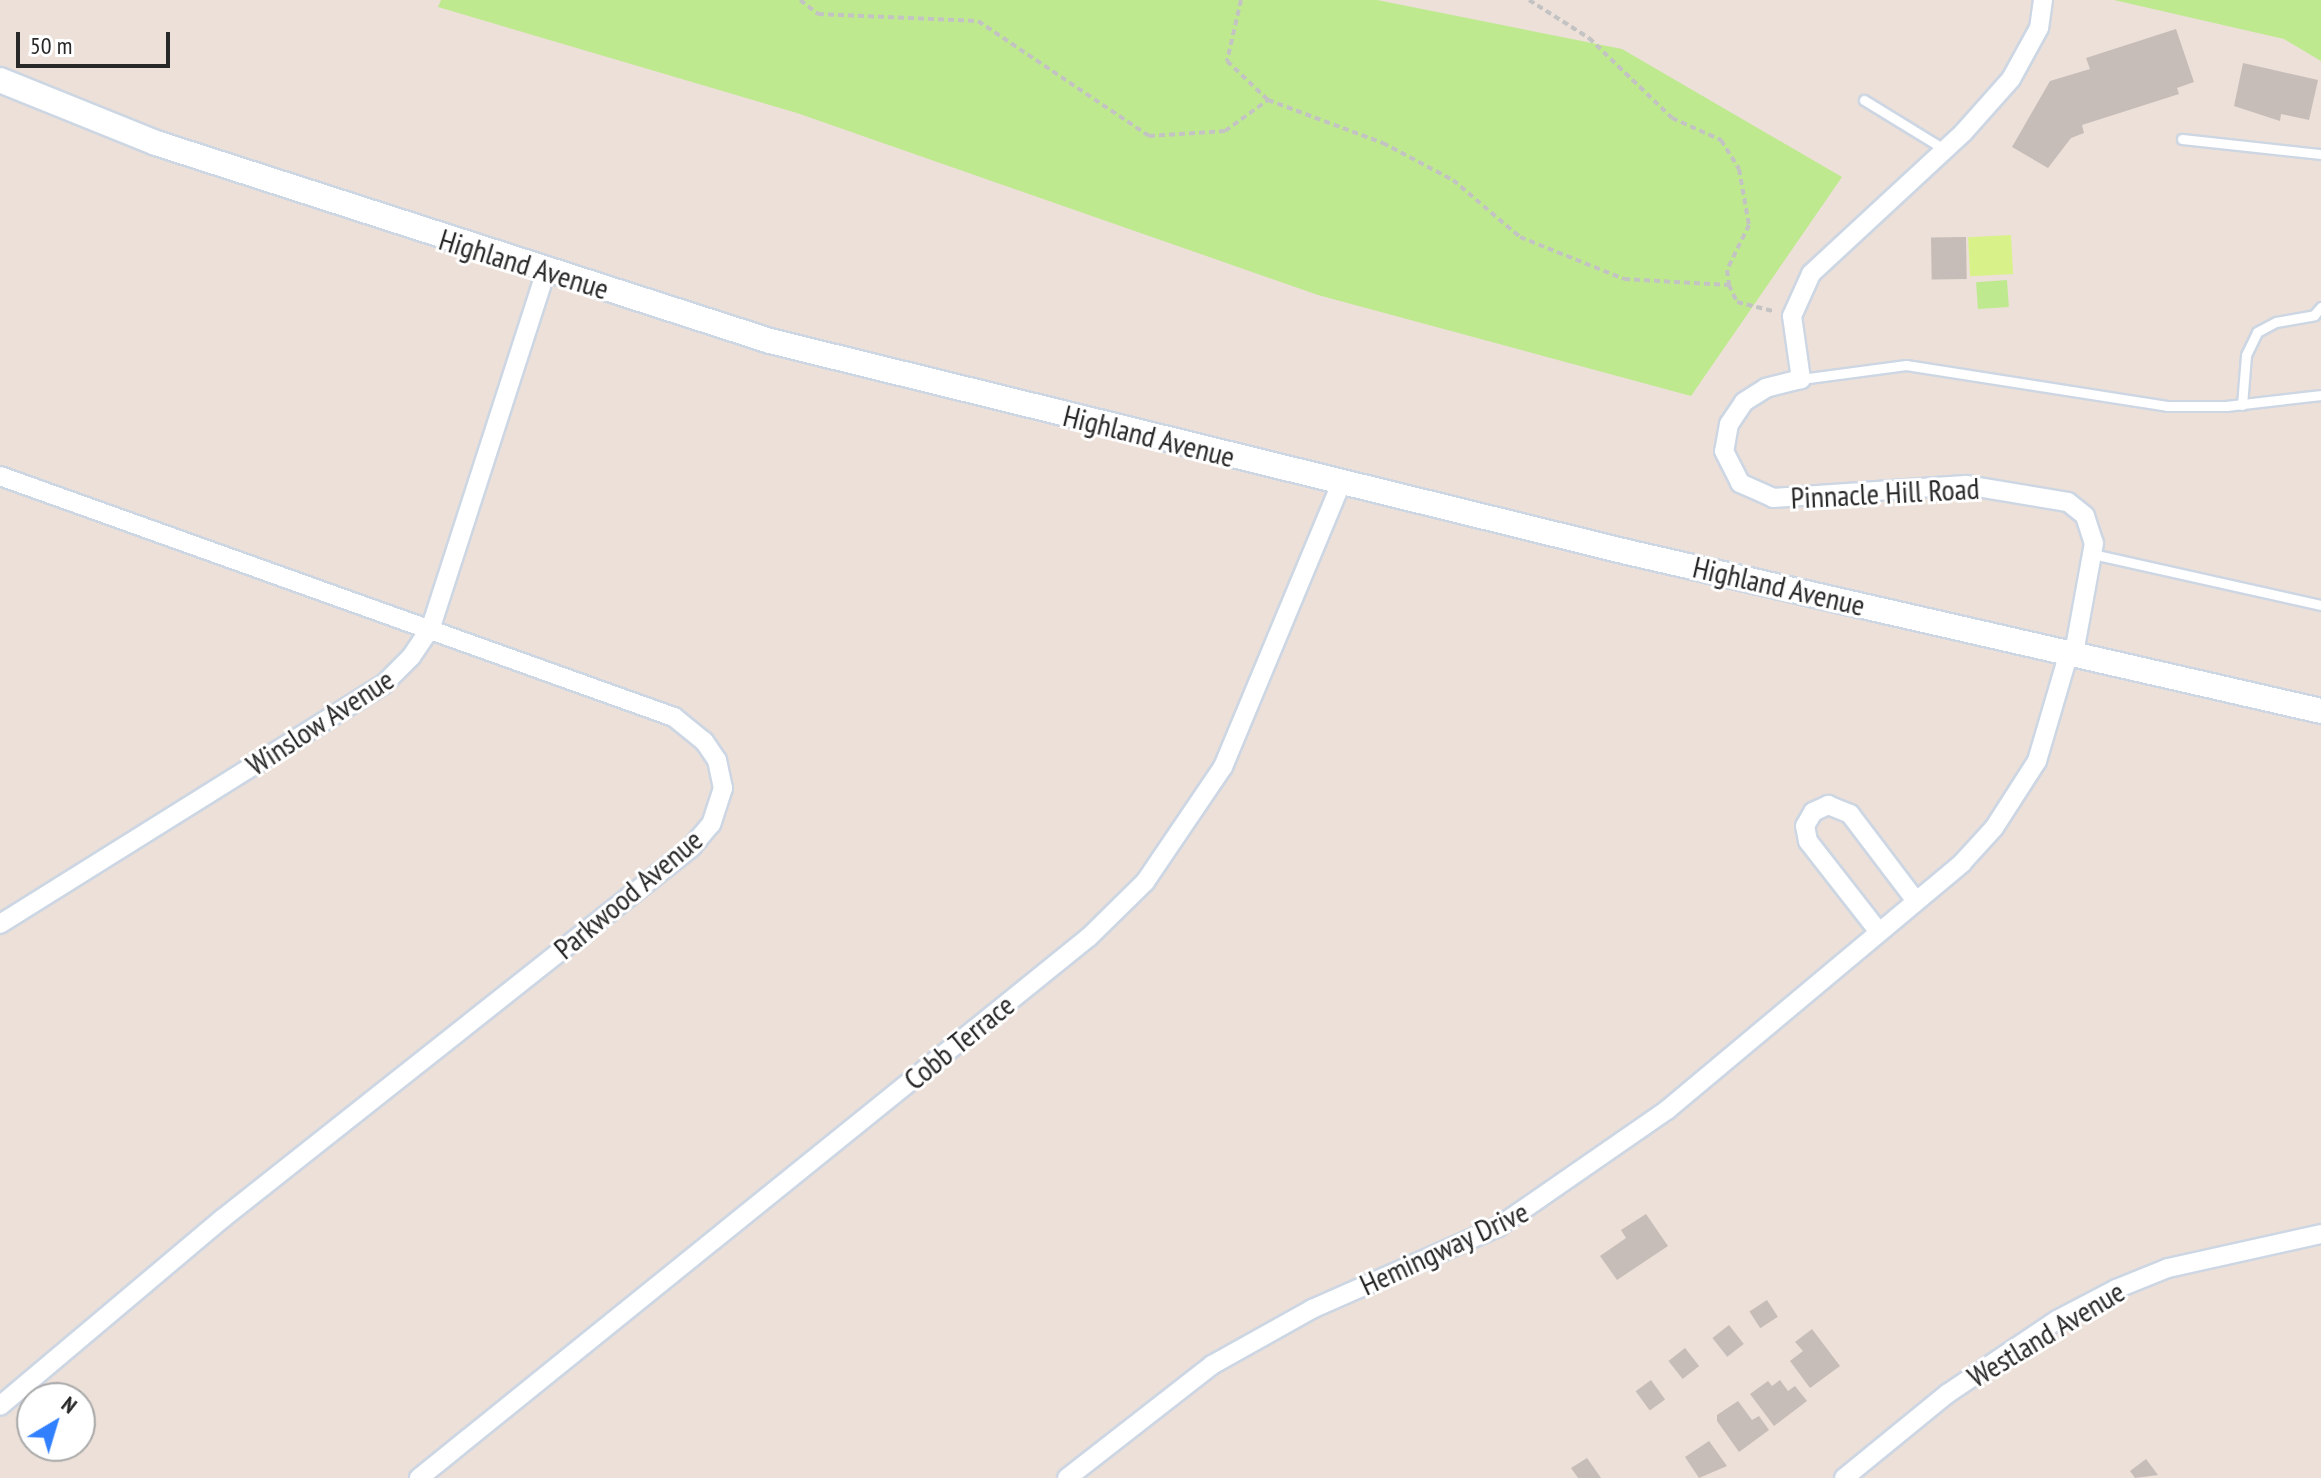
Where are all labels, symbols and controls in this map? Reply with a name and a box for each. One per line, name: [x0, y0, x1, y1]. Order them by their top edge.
scale bar: [20, 16, 174, 66]
text: 50 m: [30, 30, 72, 61]
street label: Highland Avenue: [435, 221, 613, 307]
street label: Highland Avenue: [1059, 397, 1239, 475]
street label: Pinnacle Hill Road: [1790, 470, 1980, 516]
street label: Highland Avenue: [1689, 549, 1869, 623]
street label: Winslow Avenue: [239, 661, 401, 783]
street label: Parkwood Avenue: [546, 821, 710, 967]
street label: Cobb Terrace: [896, 986, 1022, 1098]
street label: Hemingway Drive: [1354, 1193, 1534, 1303]
street label: Westland Avenue: [1961, 1273, 2131, 1395]
north arrow: [16, 1382, 96, 1462]
text: N: [56, 1390, 83, 1419]

